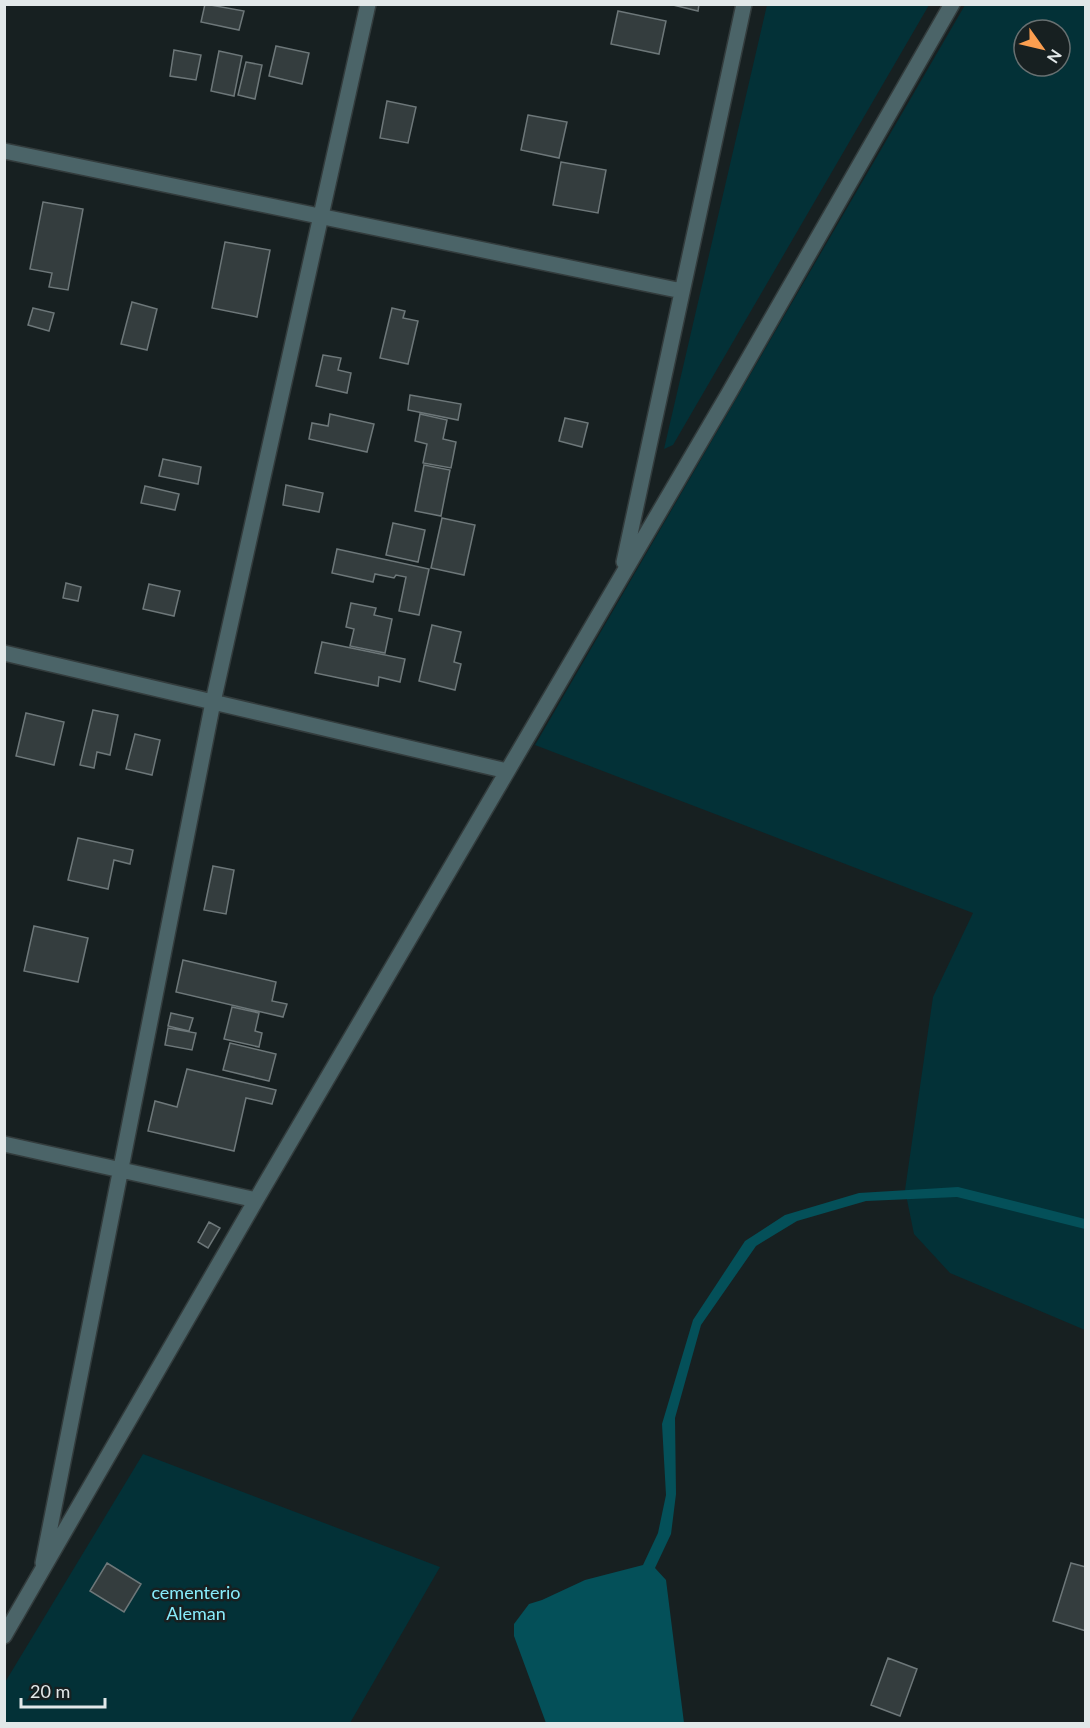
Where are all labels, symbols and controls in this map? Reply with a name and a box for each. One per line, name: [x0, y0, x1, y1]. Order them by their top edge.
north arrow: [1012, 18, 1072, 78]
text: N: [1044, 46, 1066, 67]
park label: cementerio Aleman: [151, 1581, 241, 1624]
scale bar: [21, 1671, 105, 1709]
text: 20 m: [30, 1680, 70, 1702]

